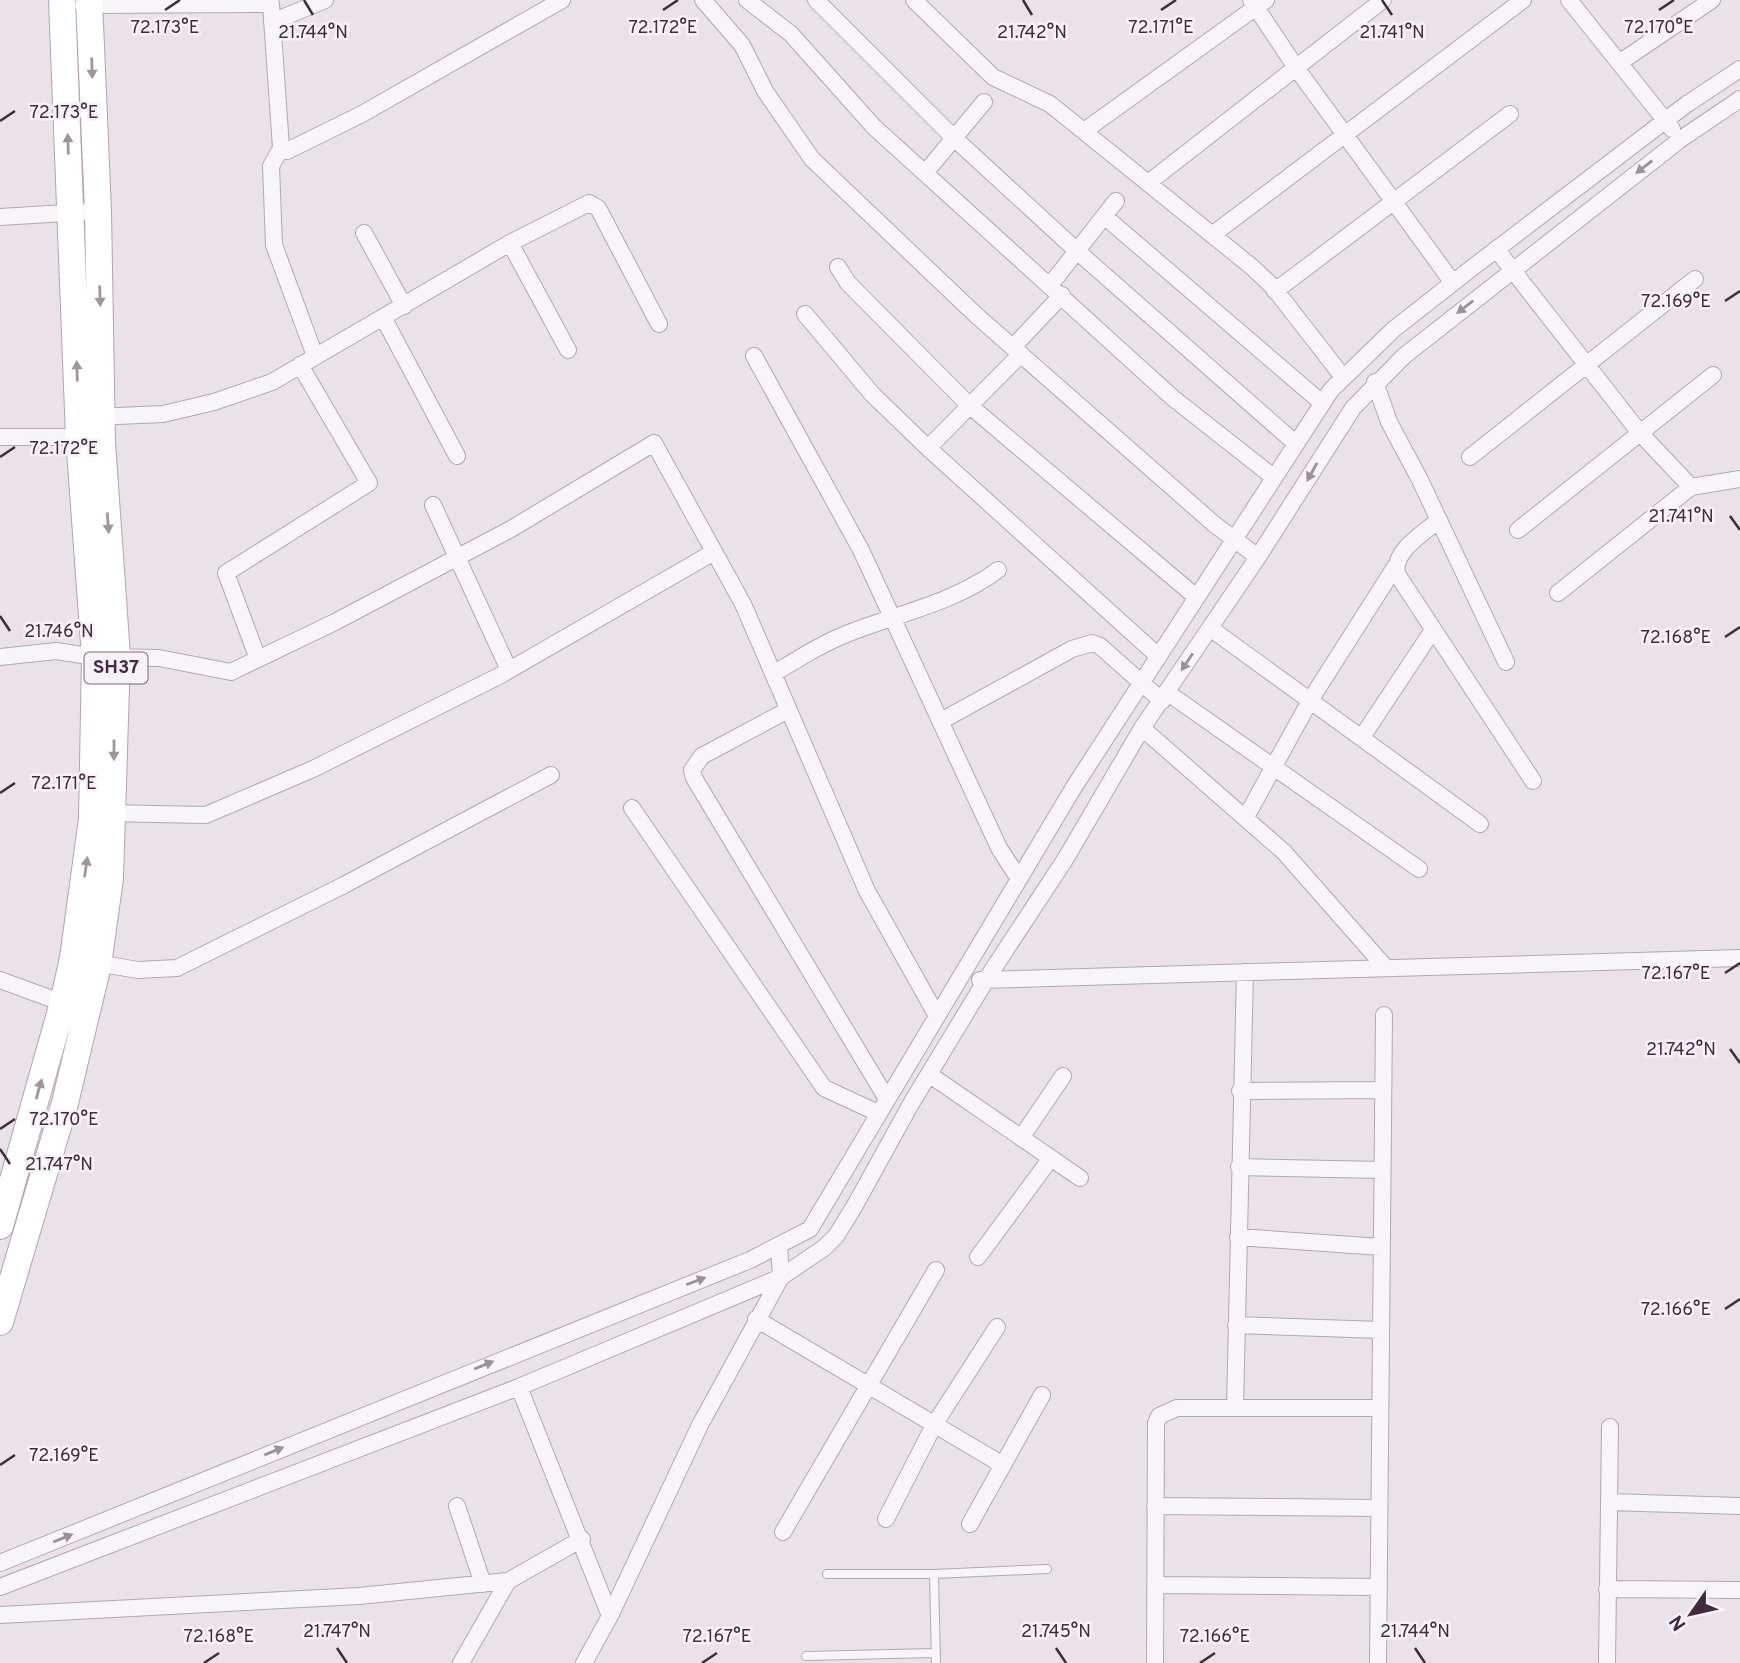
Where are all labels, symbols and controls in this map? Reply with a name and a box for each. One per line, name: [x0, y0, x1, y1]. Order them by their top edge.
text: 72.173°E: [131, 17, 199, 40]
text: 72.172°E: [628, 17, 698, 40]
text: 72.171°E: [1128, 17, 1194, 40]
text: 72.170°E: [1624, 17, 1694, 40]
text: 21.744°N: [278, 22, 348, 45]
text: 21.742°N: [997, 22, 1067, 45]
text: 21.741°N: [1359, 22, 1425, 45]
one-way arrow: [86, 57, 97, 79]
text: 72.173°E: [30, 102, 98, 125]
one-way arrow: [63, 133, 74, 155]
one-way arrow: [1636, 159, 1654, 174]
one-way arrow: [95, 285, 106, 307]
text: 72.169°E: [1641, 291, 1711, 314]
one-way arrow: [1457, 299, 1474, 314]
one-way arrow: [71, 360, 82, 382]
text: 72.172°E: [29, 438, 99, 461]
one-way arrow: [1306, 462, 1318, 481]
text: 21.741°N: [1648, 506, 1714, 529]
one-way arrow: [102, 512, 113, 534]
text: 21.746°N: [24, 621, 94, 644]
text: 72.168°E: [1641, 627, 1711, 650]
road number: SH37: [85, 652, 148, 684]
one-way arrow: [1181, 652, 1194, 672]
one-way arrow: [108, 739, 120, 761]
text: 72.171°E: [31, 773, 97, 796]
one-way arrow: [80, 856, 91, 878]
text: 72.167°E: [1642, 963, 1710, 986]
text: 21.742°N: [1646, 1039, 1716, 1062]
one-way arrow: [34, 1079, 44, 1100]
text: 72.170°E: [29, 1109, 99, 1132]
text: 21.747°N: [25, 1154, 93, 1177]
one-way arrow: [685, 1276, 706, 1287]
text: 72.166°E: [1641, 1299, 1711, 1322]
one-way arrow: [474, 1360, 495, 1371]
text: 72.169°E: [29, 1445, 99, 1468]
one-way arrow: [263, 1446, 284, 1457]
one-way arrow: [53, 1533, 74, 1544]
north arrow: [1656, 1579, 1726, 1649]
text: N: [1665, 1610, 1692, 1635]
text: 21.747°N: [303, 1621, 371, 1644]
text: 21.745°N: [1021, 1621, 1091, 1644]
text: 21.744°N: [1380, 1621, 1450, 1644]
text: 72.168°E: [184, 1626, 254, 1649]
text: 72.167°E: [683, 1626, 751, 1649]
text: 72.166°E: [1180, 1626, 1250, 1649]

